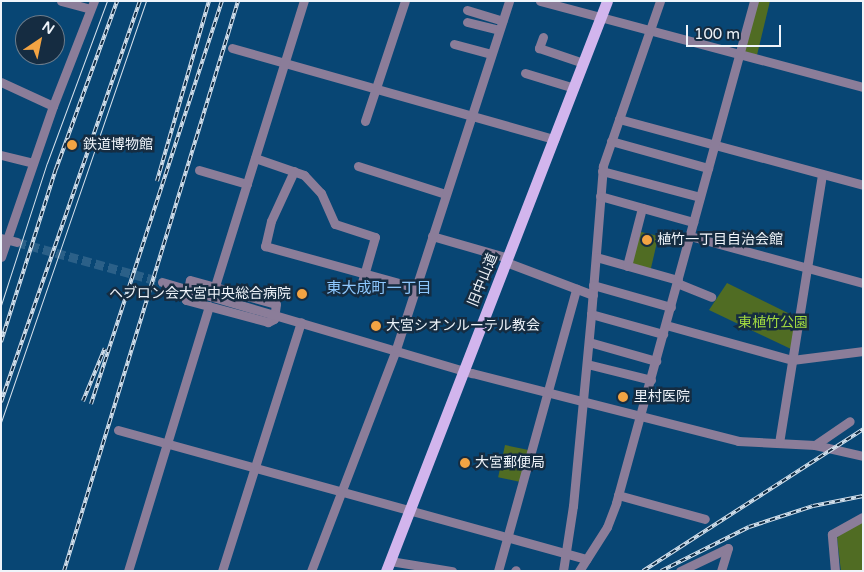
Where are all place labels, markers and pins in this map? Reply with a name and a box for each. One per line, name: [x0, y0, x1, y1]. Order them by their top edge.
place label: 鉄道博物館: [83, 137, 153, 153]
marker: 鉄道博物館: [65, 138, 79, 152]
place label: 植竹一丁目自治会館: [657, 232, 783, 248]
marker: 植竹一丁目自治会館: [641, 234, 653, 246]
place label: ヘブロン会大宮中央総合病院: [109, 286, 291, 302]
marker: ヘブロン会大宮中央総合病院: [295, 287, 309, 301]
place label: 大宮シオンルーテル教会: [386, 318, 540, 334]
marker: 大宮シオンルーテル教会: [370, 320, 382, 332]
place label: 里村医院: [634, 389, 690, 405]
marker: 里村医院: [616, 390, 630, 404]
place label: 大宮郵便局: [475, 455, 545, 471]
marker: 大宮郵便局: [459, 457, 471, 469]

